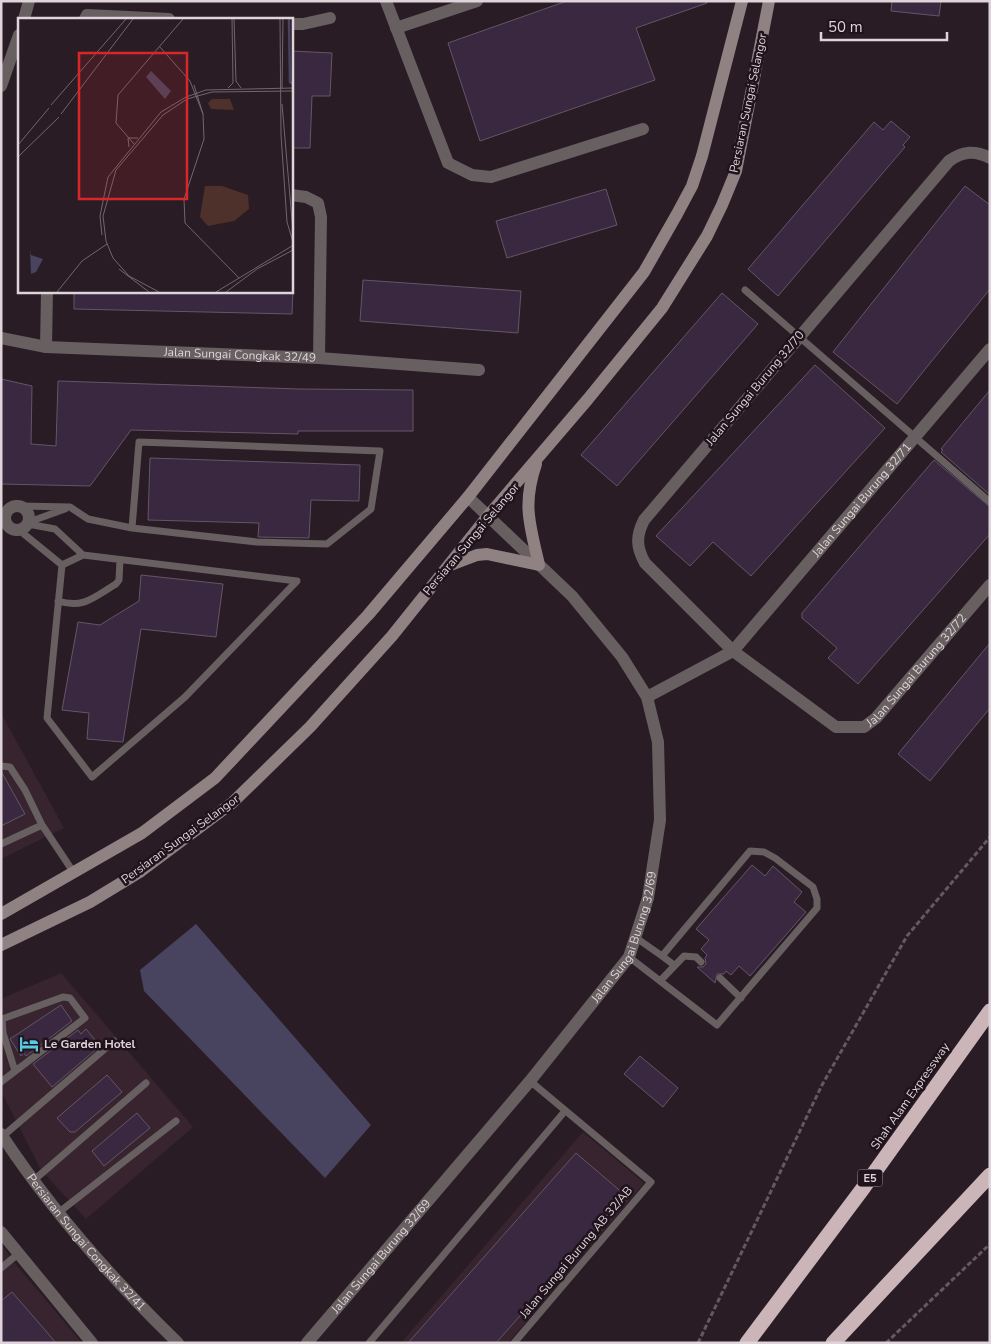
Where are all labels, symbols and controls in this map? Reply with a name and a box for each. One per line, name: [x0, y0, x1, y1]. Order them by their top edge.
scale bar: [821, 10, 947, 42]
text: 50 m: [828, 17, 863, 37]
inset map: [18, 18, 292, 292]
street label: Persiaran Sungai Selangor: [725, 31, 771, 174]
street label: Jalan Sungai Burung 32/70: [702, 327, 808, 450]
street label: Jalan Sungai Congkak 32/49: [163, 344, 316, 366]
street label: Jalan Sungai Burung 32/71: [808, 439, 915, 561]
street label: Persiaran Sungai Selangor: [419, 479, 523, 599]
street label: Jalan Sungai Burung 32/72: [862, 610, 970, 731]
street label: Persiaran Sungai Selangor: [118, 790, 243, 887]
street label: Jalan Sungai Burung 32/69: [587, 870, 660, 1007]
hotel icon: Le Garden Hotel: [18, 1033, 40, 1055]
place label: Le Garden Hotel: [44, 1036, 136, 1052]
street label: Shah Alam Expressway: [867, 1039, 954, 1153]
street label: Persiaran Sungai Congkak 32/41: [23, 1170, 149, 1314]
road number: E5: [858, 1170, 882, 1186]
street label: Jalan Sungai Burung AB 32/AB: [515, 1183, 636, 1322]
street label: Jalan Sungai Burung 32/69: [327, 1196, 434, 1318]

